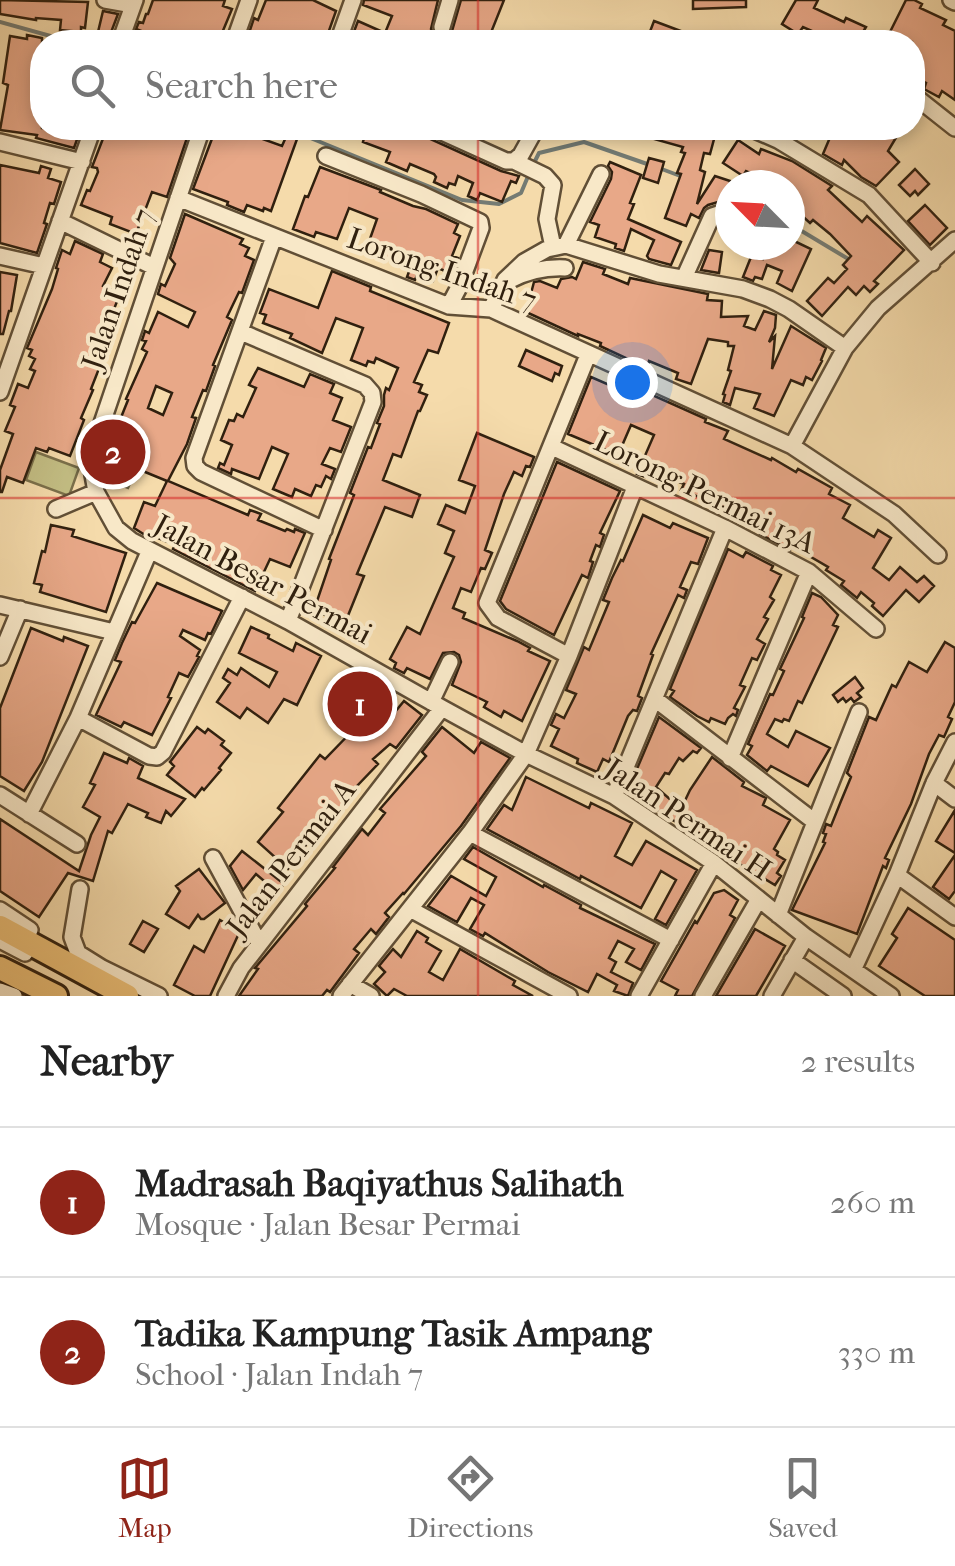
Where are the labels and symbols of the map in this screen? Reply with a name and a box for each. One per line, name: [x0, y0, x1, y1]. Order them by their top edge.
north arrow: [715, 170, 805, 260]
street label: Jalan Indah 7: [74, 204, 162, 376]
street label: Lorong Indah 7: [343, 221, 541, 318]
your location: [607, 357, 658, 408]
pin: 2: [80, 414, 146, 490]
street label: Lorong Permai 13A: [588, 424, 822, 562]
street label: Jalan Besar Permai: [146, 506, 378, 652]
pin: 1: [328, 666, 392, 742]
street label: Jalan Permai H: [596, 750, 778, 888]
street label: Jalan Permai A: [218, 773, 364, 945]

